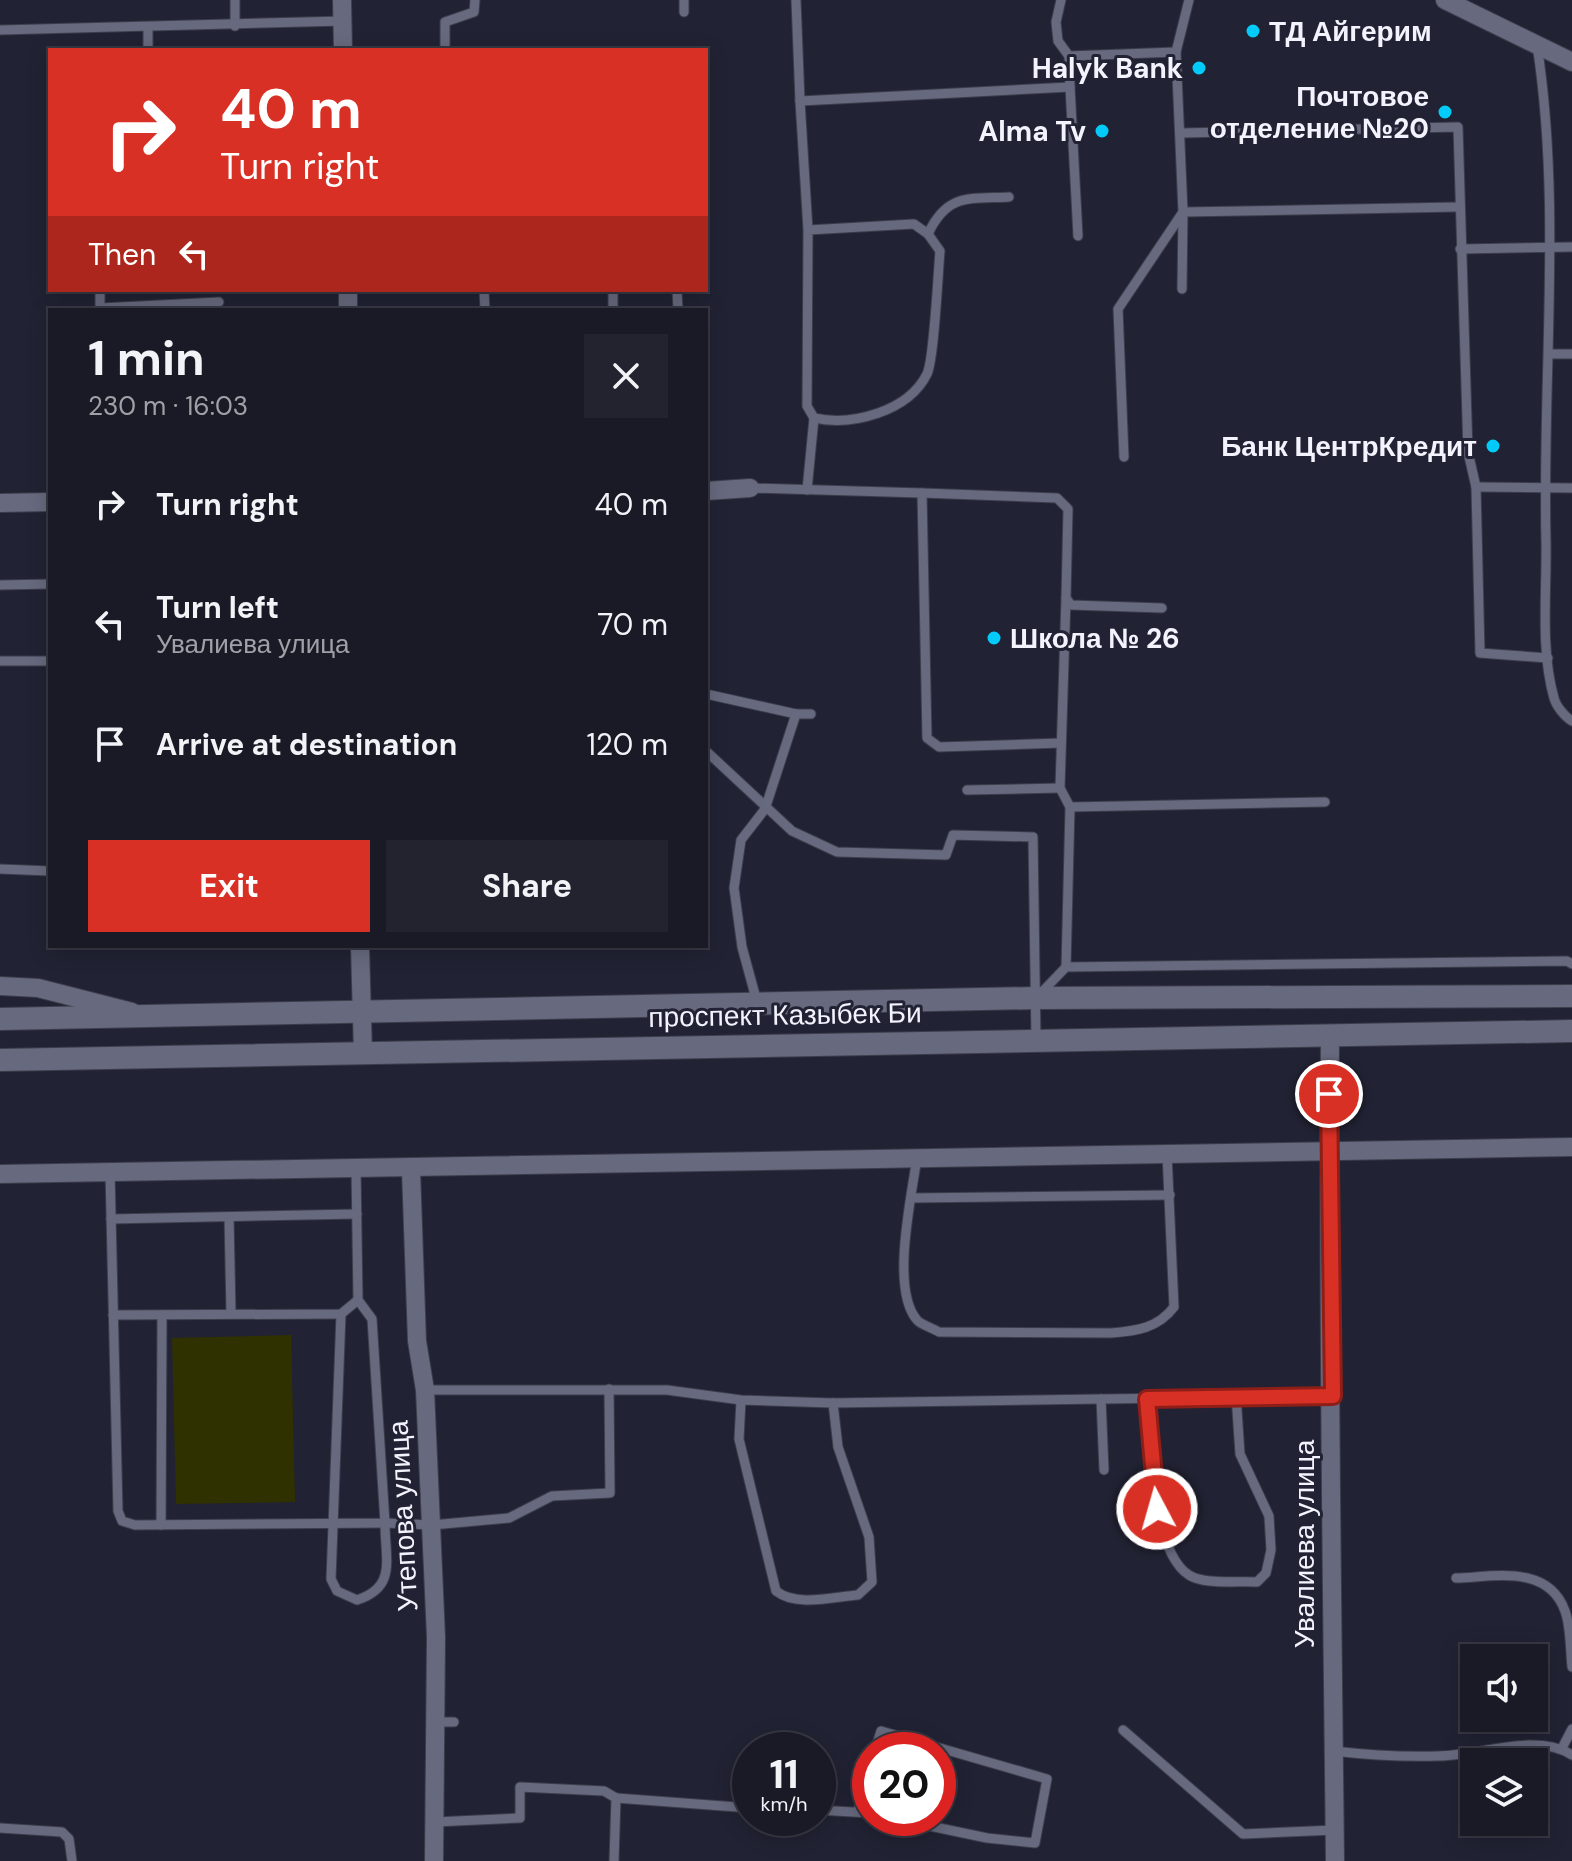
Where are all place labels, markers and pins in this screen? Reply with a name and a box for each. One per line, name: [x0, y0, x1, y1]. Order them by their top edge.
place label: ТД Айгерим: [1269, 13, 1432, 50]
marker: ТД Айгерим: [1244, 22, 1262, 40]
place label: Halyk Bank: [1032, 50, 1183, 87]
marker: Halyk Bank: [1190, 59, 1208, 77]
place label: Почтовое отделение №20: [1210, 78, 1429, 147]
marker: Почтовое отделение №20: [1436, 103, 1454, 121]
place label: Alma Tv: [978, 113, 1086, 150]
marker: Alma Tv: [1093, 122, 1111, 140]
place label: Банк ЦентрКредит: [1221, 428, 1477, 465]
marker: Банк ЦентрКредит: [1484, 437, 1502, 455]
place label: Школа № 26: [1010, 620, 1180, 657]
marker: Школа № 26: [985, 629, 1003, 647]
pin: [1295, 1060, 1363, 1128]

